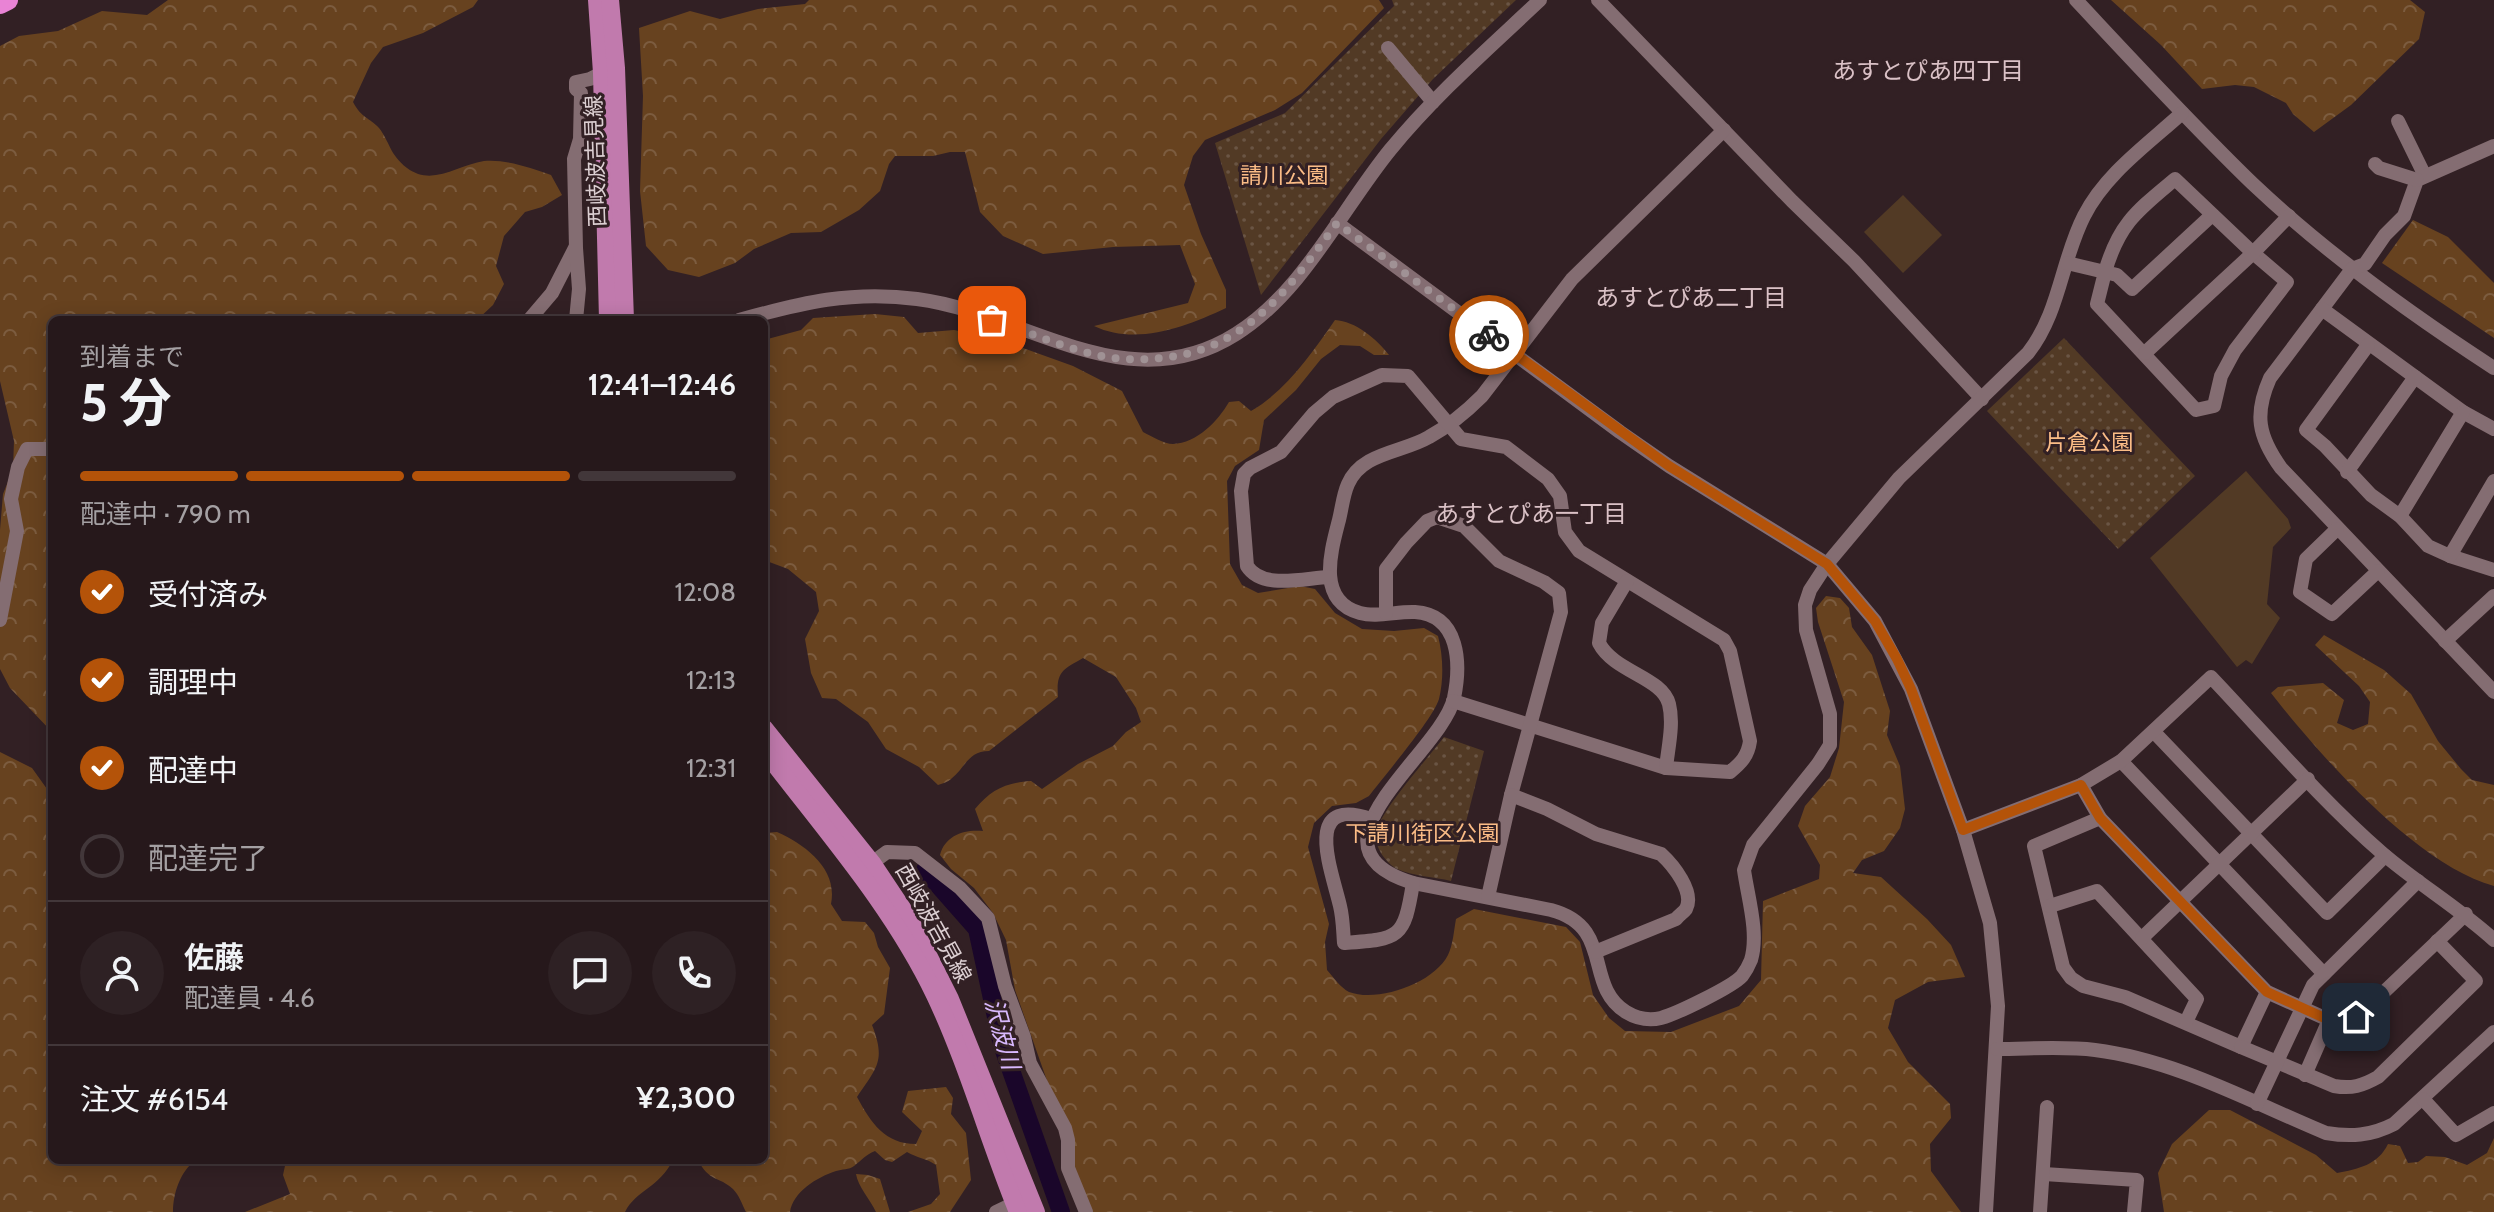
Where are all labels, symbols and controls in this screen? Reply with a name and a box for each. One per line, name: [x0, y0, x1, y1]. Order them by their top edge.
district label: あすとぴあ四丁目: [1832, 56, 2024, 85]
street label: 西岐波吉見線: [580, 95, 611, 227]
park label: 請川公園: [1240, 162, 1328, 189]
district label: あすとぴあ二丁目: [1595, 283, 1787, 312]
pin: [958, 286, 1026, 354]
courier: [1449, 295, 1529, 375]
icon: bag: [970, 298, 1014, 342]
icon: bike: [1467, 313, 1511, 357]
text: 到着まで: [80, 341, 184, 373]
text: 12:41–12:46: [588, 366, 736, 403]
text: 5 分: [80, 371, 172, 434]
park label: 片倉公園: [2045, 429, 2133, 456]
text: 配達中 · 790 m: [80, 498, 251, 530]
district label: あすとぴあ一丁目: [1435, 499, 1627, 528]
icon: check: [80, 570, 124, 614]
text: 受付済み: [148, 576, 268, 613]
text: 12:08: [675, 576, 736, 608]
icon: check: [80, 658, 124, 702]
text: 調理中: [148, 664, 238, 701]
text: 12:13: [686, 664, 736, 696]
icon: check: [80, 746, 124, 790]
text: 配達中: [148, 752, 238, 789]
text: 12:31: [686, 752, 736, 784]
park label: 下請川街区公園: [1345, 820, 1499, 847]
text: 配達完了: [148, 840, 268, 877]
street label: 西岐波吉見線: [890, 859, 977, 988]
button: person: [80, 931, 164, 1015]
button: chat: [548, 931, 632, 1015]
button: phone: [652, 931, 736, 1015]
text: 佐藤: [184, 939, 244, 976]
text: 配達員 · 4.6: [184, 982, 315, 1014]
pin: [2322, 983, 2390, 1051]
water label: 沢波川: [979, 995, 1027, 1075]
icon: home: [2334, 995, 2378, 1039]
text: ¥2,300: [637, 1079, 736, 1116]
text: 注文 #6154: [80, 1081, 228, 1118]

